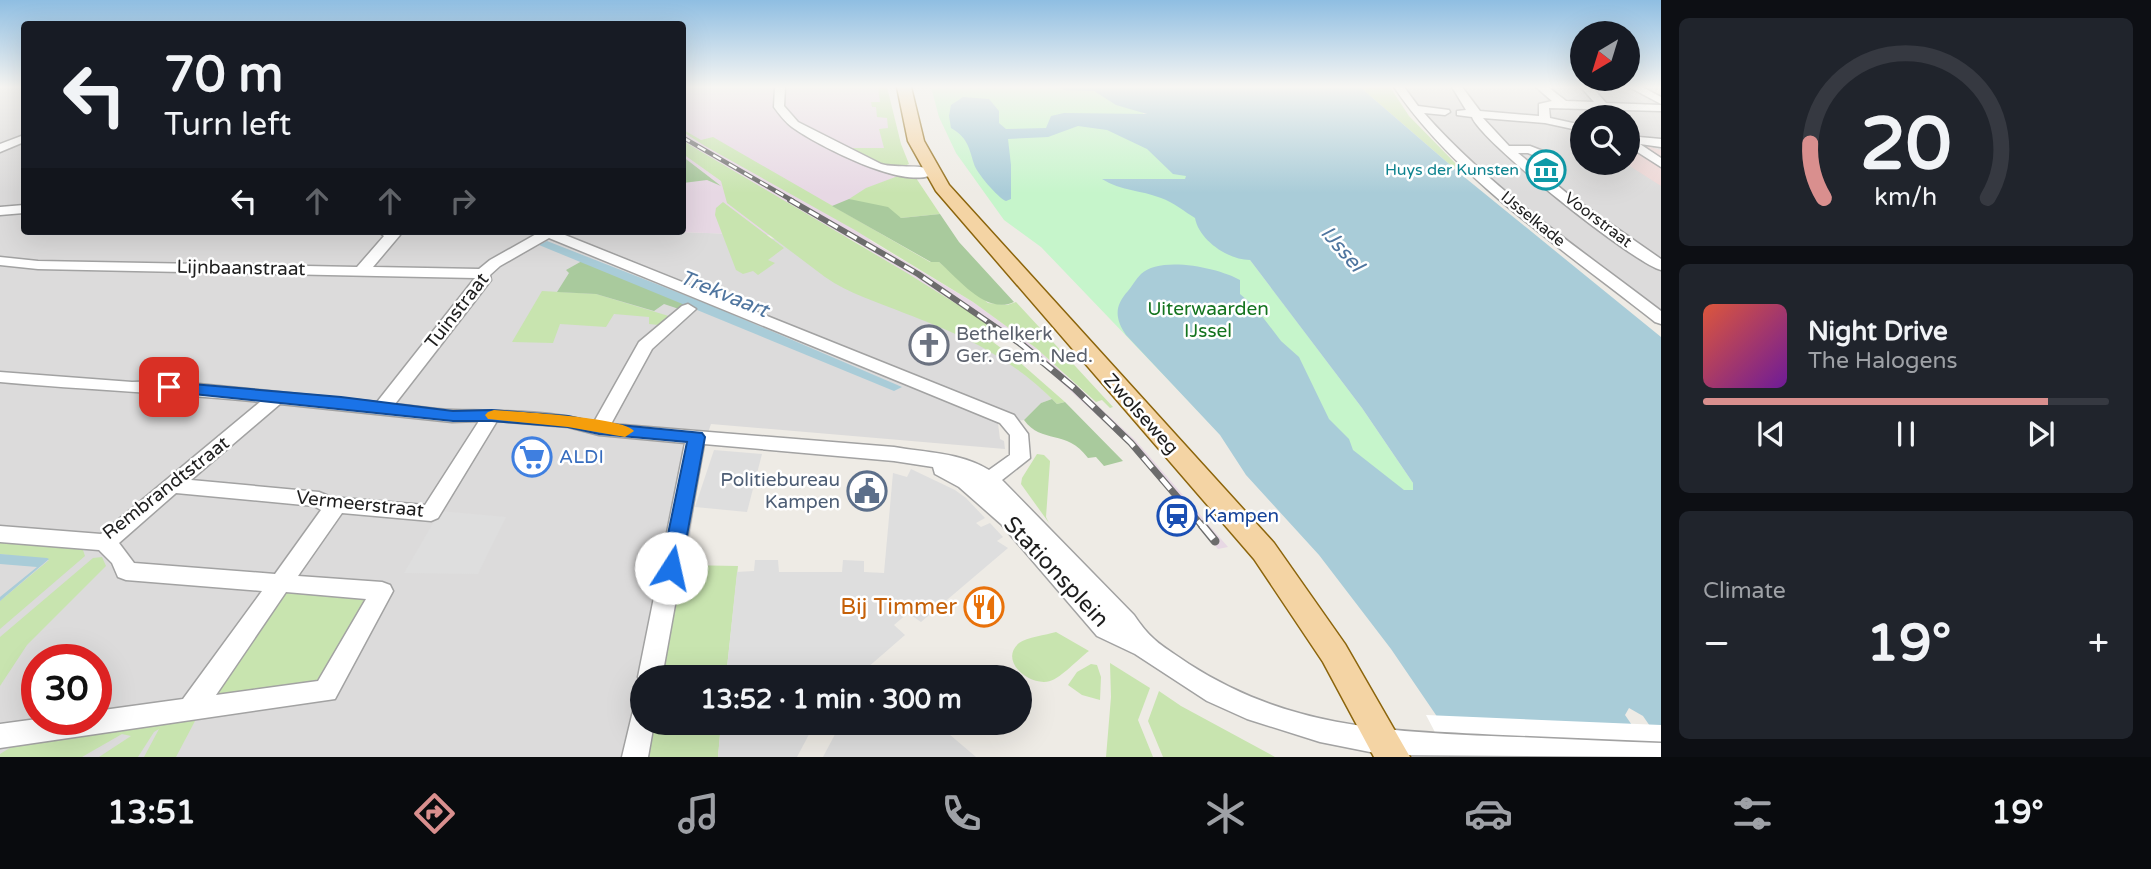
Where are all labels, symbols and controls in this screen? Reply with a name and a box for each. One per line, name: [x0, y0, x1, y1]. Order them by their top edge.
north arrow: [1570, 21, 1640, 91]
map controls: [1570, 21, 1640, 175]
text: 70 m: [164, 46, 283, 105]
icon: left: [49, 49, 140, 140]
text: 20: [1860, 102, 1952, 190]
button: search: [1570, 105, 1640, 175]
text: Turn left: [164, 106, 291, 144]
museum icon: Huys der Kunsten: [1525, 149, 1567, 191]
place label: Huys der Kunsten: [1385, 160, 1519, 180]
icon: left: [225, 182, 263, 220]
icon: ahead: [298, 182, 336, 220]
icon: ahead: [371, 182, 409, 220]
icon: right: [444, 182, 482, 220]
text: km/h: [1875, 182, 1937, 212]
street label: IJsselkade: [1497, 187, 1569, 251]
street label: Voorstraat: [1560, 188, 1636, 252]
water label: IJssel: [1315, 221, 1371, 279]
street label: Lijnbaanstraat: [176, 256, 306, 280]
water label: Trekvaart: [676, 265, 774, 324]
street label: Tuinstraat: [421, 269, 493, 353]
park label: Uiterwaarden IJssel: [1147, 298, 1269, 342]
text: Night Drive: [1808, 316, 1948, 347]
place label: Bethelkerk Ger. Gem. Ned.: [956, 323, 1093, 367]
church icon: Bethelkerk Ger. Gem. Ned.: [908, 324, 950, 366]
text: The Halogens: [1808, 347, 1957, 375]
pin: [139, 357, 199, 417]
icon: arrive: [150, 368, 188, 406]
street label: Zwolseweg: [1099, 369, 1183, 459]
icon: previous: [1752, 415, 1790, 453]
icon: pause: [1887, 415, 1925, 453]
icon: next: [2022, 415, 2060, 453]
street label: Rembrandtstraat: [98, 432, 234, 544]
supermarket icon: ALDI: [511, 436, 553, 478]
place label: ALDI: [559, 446, 604, 468]
place label: Politiebureau Kampen: [720, 469, 840, 513]
public building icon: Politiebureau Kampen: [846, 470, 888, 512]
street label: Vermeerstraat: [295, 486, 425, 522]
station icon: Kampen: [1156, 495, 1198, 537]
place label: Kampen: [1204, 505, 1279, 527]
street label: Stationsplein: [997, 511, 1115, 633]
position arrow: [634, 531, 708, 605]
text: Climate: [1703, 577, 1786, 605]
restaurant icon: Bij Timmer: [963, 586, 1005, 628]
place label: Bij Timmer: [840, 593, 957, 621]
text: 19°: [1866, 612, 1951, 675]
text: −: [1703, 621, 1730, 667]
text: +: [2088, 621, 2109, 667]
speed limit sign: 30: [21, 644, 112, 735]
text: 13:52 · 1 min · 300 m: [700, 684, 962, 715]
icon: directions: [410, 789, 459, 838]
icon: music: [674, 789, 723, 838]
icon: phone: [937, 789, 986, 838]
icon: climate: [1201, 789, 1250, 838]
icon: car: [1464, 789, 1513, 838]
icon: filters: [1728, 789, 1777, 838]
text: 13:51: [107, 794, 196, 832]
text: 19°: [1991, 794, 2044, 832]

